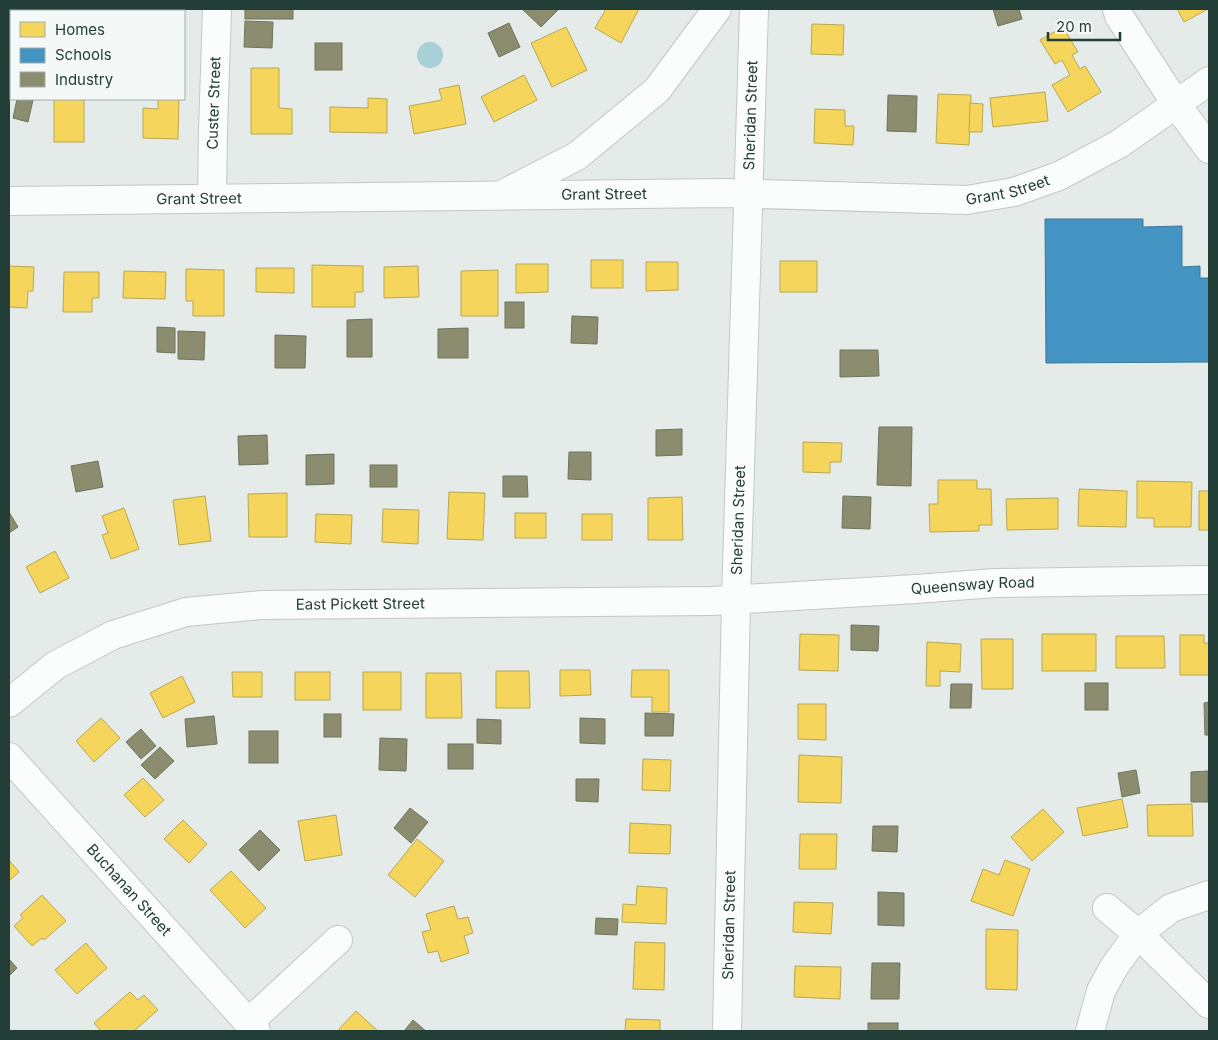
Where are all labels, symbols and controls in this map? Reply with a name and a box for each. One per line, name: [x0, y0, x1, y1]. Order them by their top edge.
legend: [10, 10, 185, 100]
scale bar: [1048, 10, 1120, 42]
text: 20 m: [1056, 17, 1092, 36]
text: Homes: [55, 20, 105, 39]
text: Schools: [55, 45, 112, 64]
street label: Custer Street: [203, 56, 224, 150]
street label: Sheridan Street: [739, 60, 761, 171]
text: Industry: [55, 70, 114, 89]
street label: Grant Street: [964, 170, 1052, 209]
street label: Grant Street: [561, 184, 647, 204]
street label: Grant Street: [156, 188, 242, 208]
street label: Sheridan Street: [727, 465, 749, 575]
street label: Queensway Road: [910, 572, 1035, 598]
street label: East Pickett Street: [296, 594, 425, 614]
street label: Buchanan Street: [83, 840, 176, 940]
street label: Sheridan Street: [718, 870, 739, 980]

